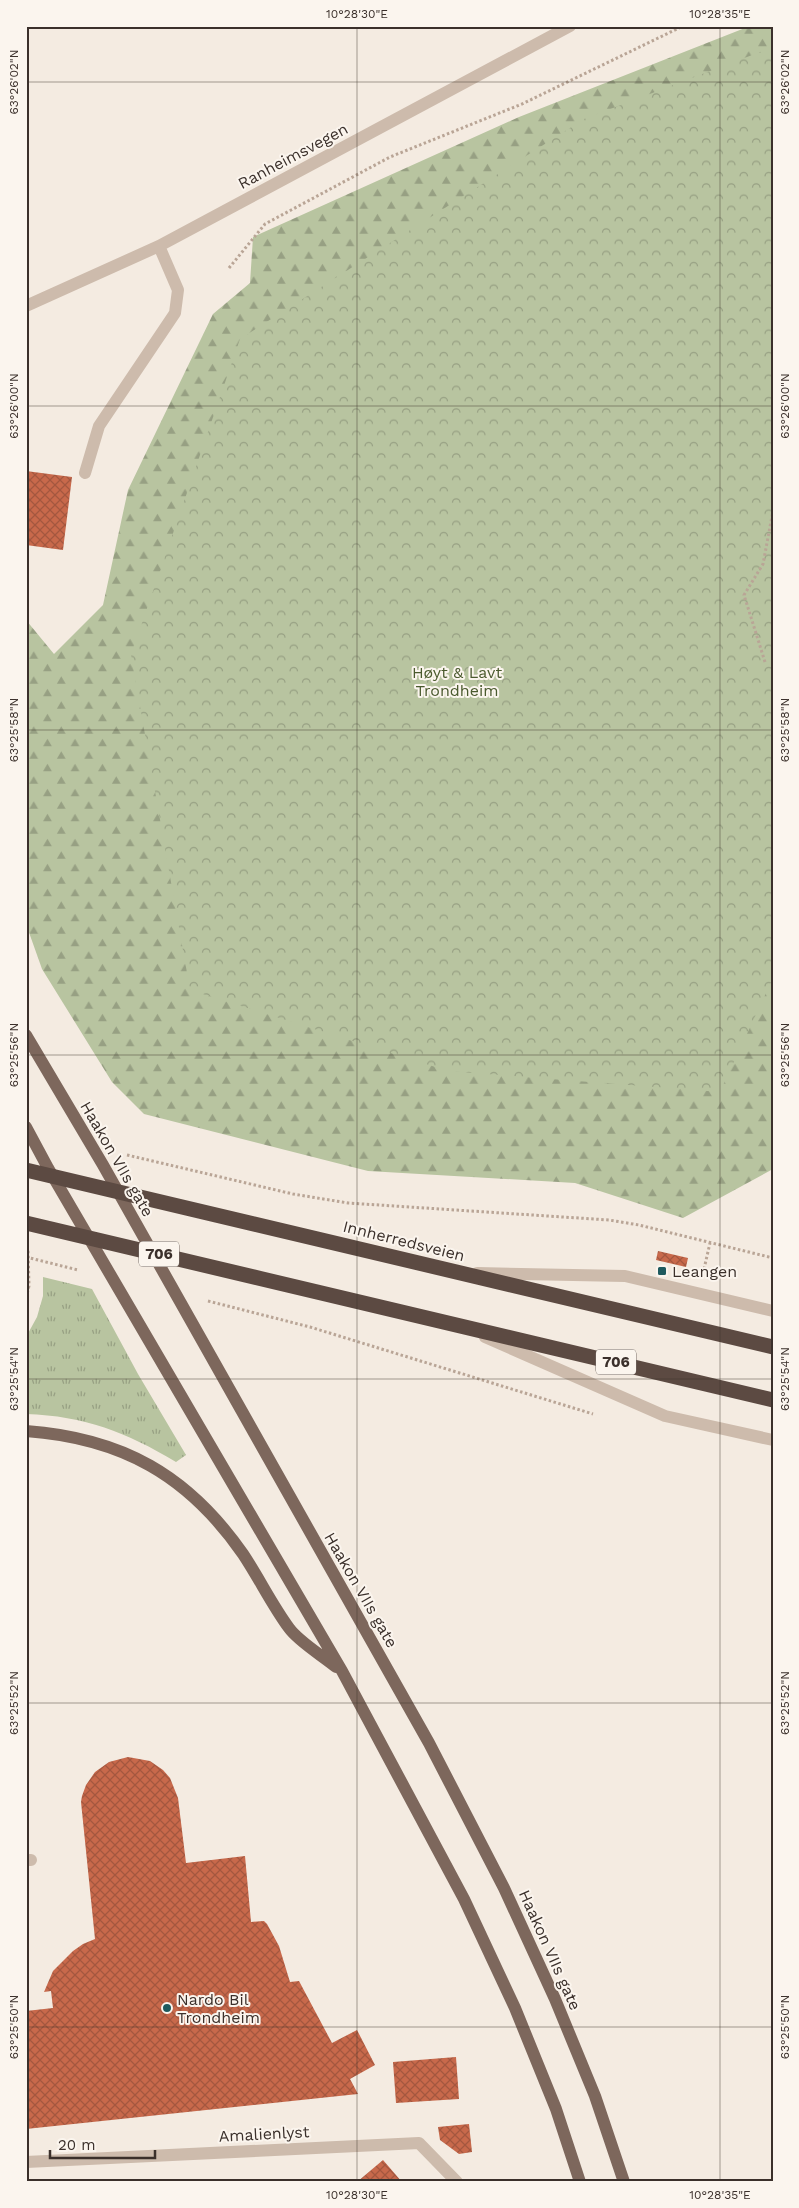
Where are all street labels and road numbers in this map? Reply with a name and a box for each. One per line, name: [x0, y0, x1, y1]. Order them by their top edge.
street label: Ranheimsvegen: [235, 119, 351, 193]
street label: Haakon VIIs gate: [76, 1098, 158, 1220]
street label: Innherredsveien: [341, 1217, 467, 1265]
road number: 706: [139, 1242, 179, 1266]
road number: 706: [596, 1350, 636, 1374]
street label: Haakon VIIs gate: [320, 1529, 402, 1651]
street label: Haakon VIIs gate: [515, 1887, 585, 2013]
street label: Amalienlyst: [218, 2122, 310, 2146]

